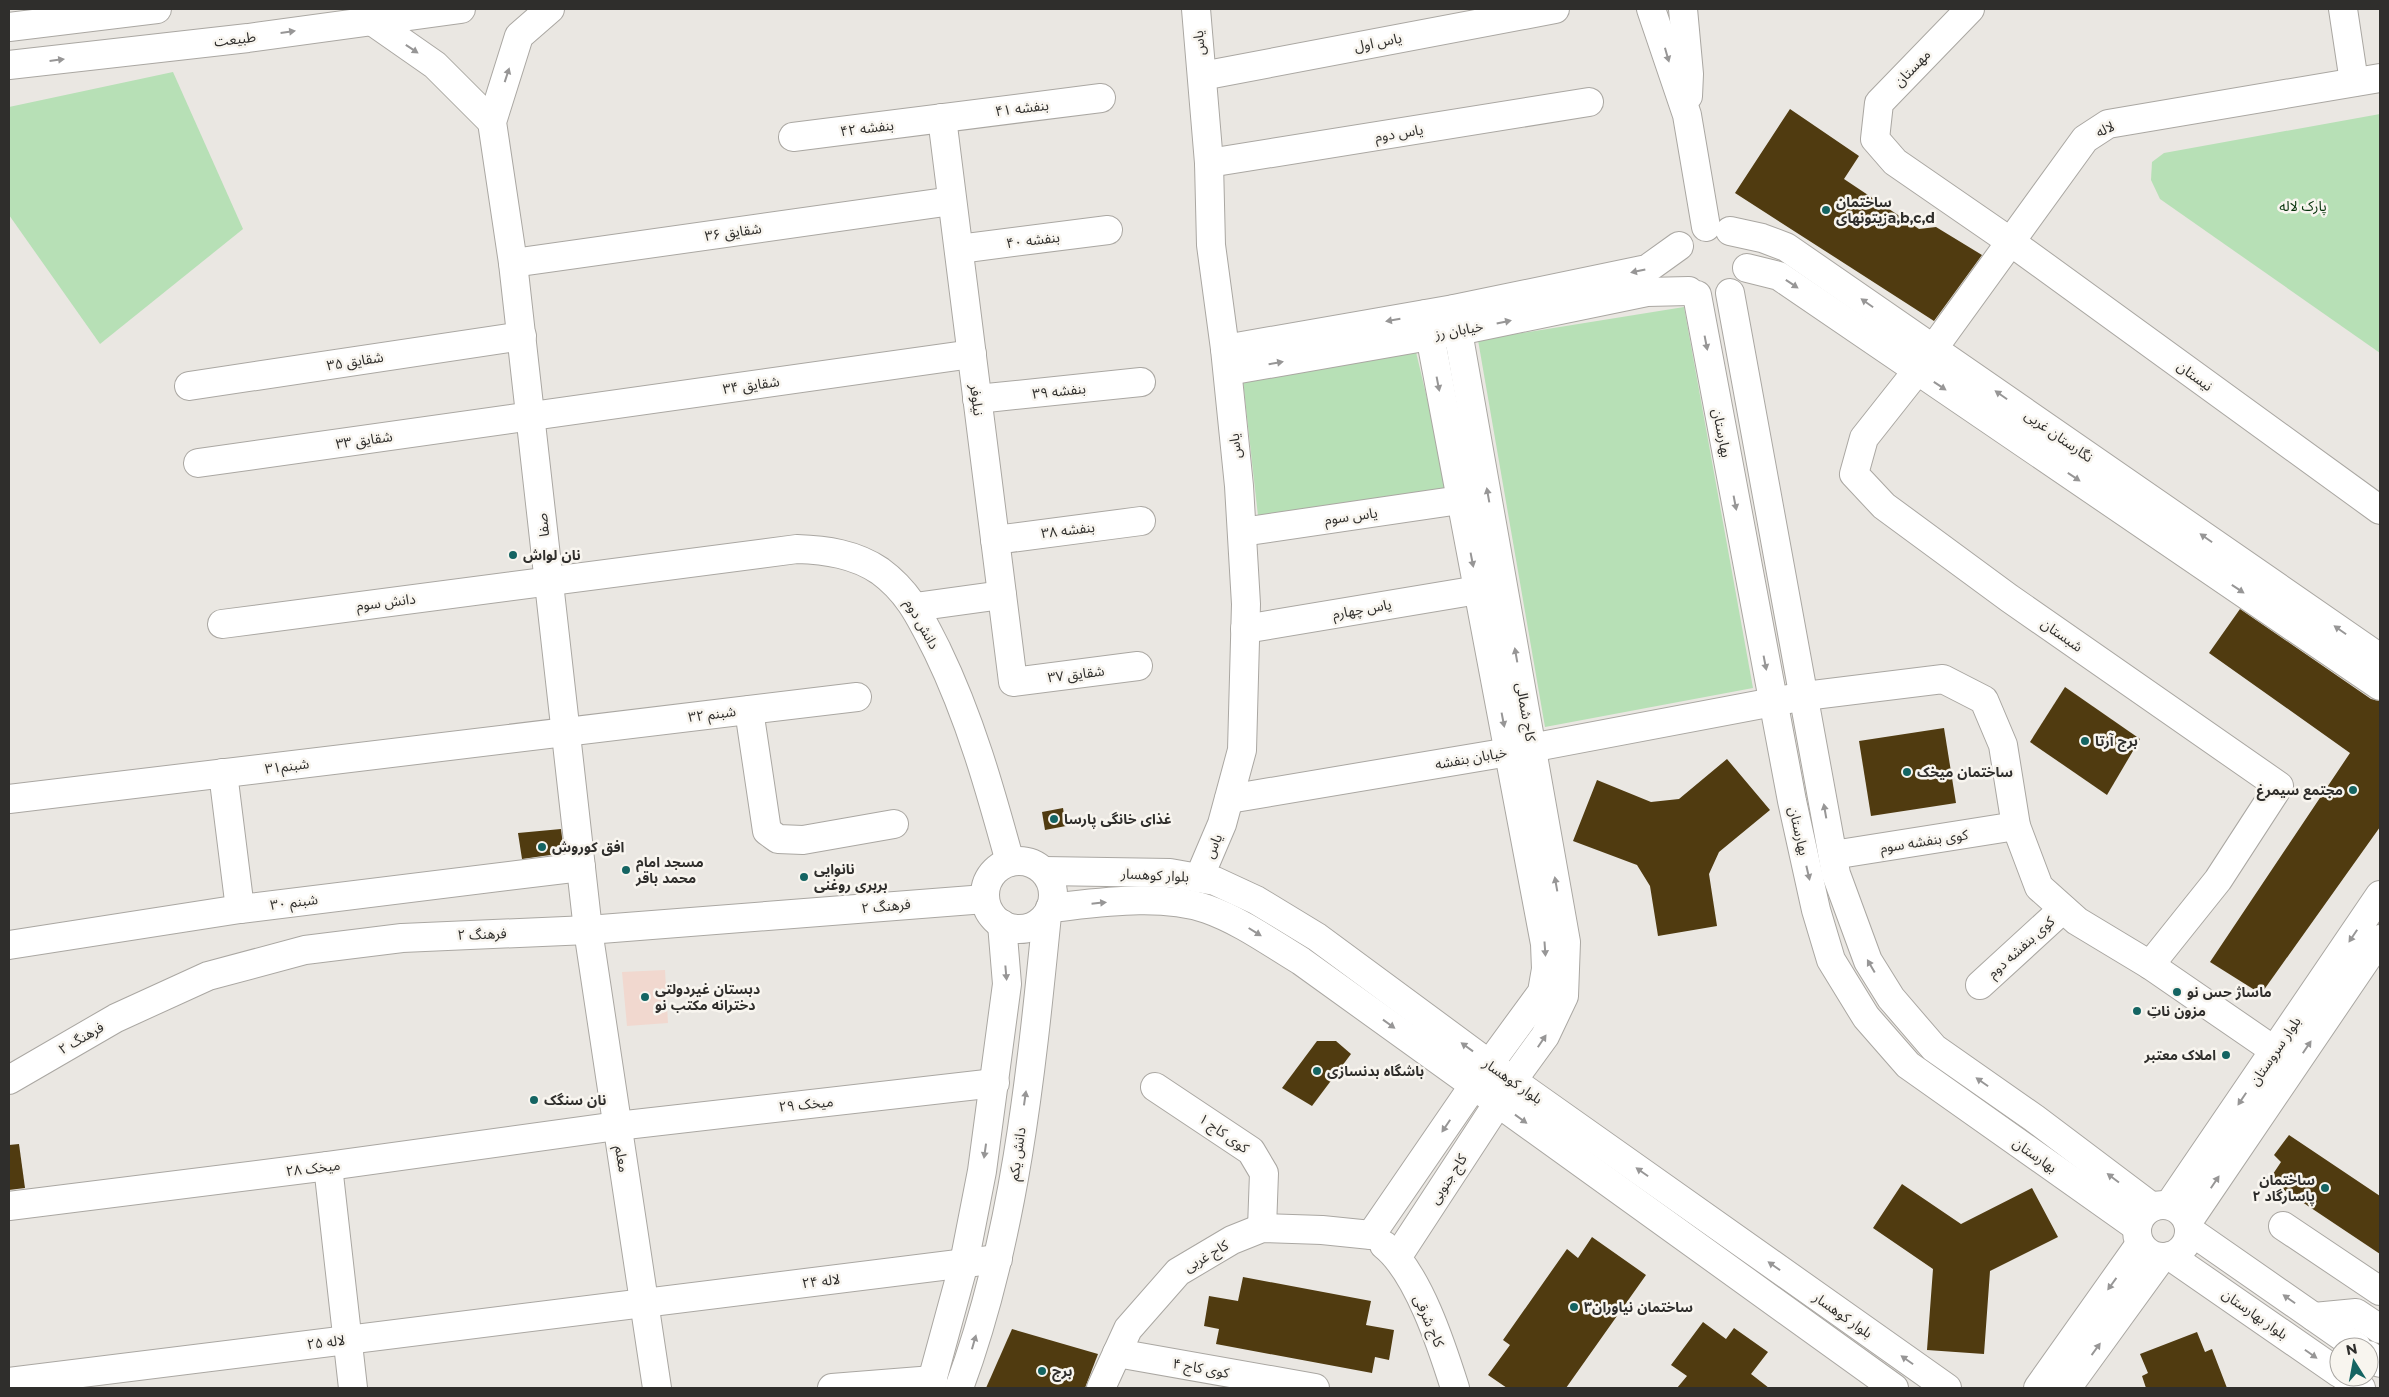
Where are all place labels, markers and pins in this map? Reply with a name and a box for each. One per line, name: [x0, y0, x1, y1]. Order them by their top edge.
place label: ساختمان زیتونهایa,b,c,d: [1836, 193, 1935, 227]
marker: ساختمان زیتونهایa,b,c,d: [1820, 204, 1832, 216]
place label: نان لواش: [523, 546, 581, 564]
marker: نان لواش: [507, 549, 519, 561]
place label: برج آرتا: [2095, 732, 2138, 752]
marker: برج آرتا: [2079, 735, 2091, 747]
place label: ساختمان میخک: [1917, 763, 2013, 781]
marker: ساختمان میخک: [1901, 766, 1913, 778]
place label: مجتمع سیمرغ: [2257, 781, 2343, 801]
marker: مجتمع سیمرغ: [2347, 784, 2359, 796]
place label: غذای خانگی پارسا: [1064, 810, 1172, 829]
marker: غذای خانگی پارسا: [1048, 813, 1060, 825]
place label: افق کوروش: [552, 838, 625, 856]
marker: افق کوروش: [536, 841, 548, 853]
place label: مسجد امام محمد باقر: [635, 853, 704, 887]
place label: نانوایی بربری روغنی: [814, 860, 888, 894]
marker: مسجد امام محمد باقر: [620, 864, 632, 876]
marker: نانوایی بربری روغنی: [798, 871, 810, 883]
place label: دبستان غیردولتی دخترانه مکتب نو: [655, 980, 760, 1014]
place label: ماساژ حس نو: [2187, 983, 2272, 1001]
marker: ماساژ حس نو: [2171, 986, 2183, 998]
marker: دبستان غیردولتی دخترانه مکتب نو: [639, 991, 651, 1003]
place label: مزون ناتِ: [2147, 1002, 2206, 1020]
marker: مزون ناتِ: [2131, 1005, 2143, 1017]
place label: املاک معتبر: [2144, 1046, 2216, 1064]
marker: املاک معتبر: [2220, 1049, 2232, 1061]
place label: باشگاه بدنسازی: [1327, 1062, 1424, 1080]
marker: باشگاه بدنسازی: [1311, 1065, 1323, 1077]
place label: نان سنگک: [544, 1091, 606, 1109]
marker: نان سنگک: [528, 1094, 540, 1106]
place label: ساختمان پاسارگاد ۲: [2253, 1171, 2315, 1206]
marker: ساختمان پاسارگاد ۲: [2319, 1182, 2331, 1194]
place label: ساختمان نیاوران۳: [1584, 1298, 1693, 1316]
marker: ساختمان نیاوران۳: [1568, 1301, 1580, 1313]
place label: برج: [1052, 1362, 1072, 1382]
marker: برج: [1036, 1365, 1048, 1377]

